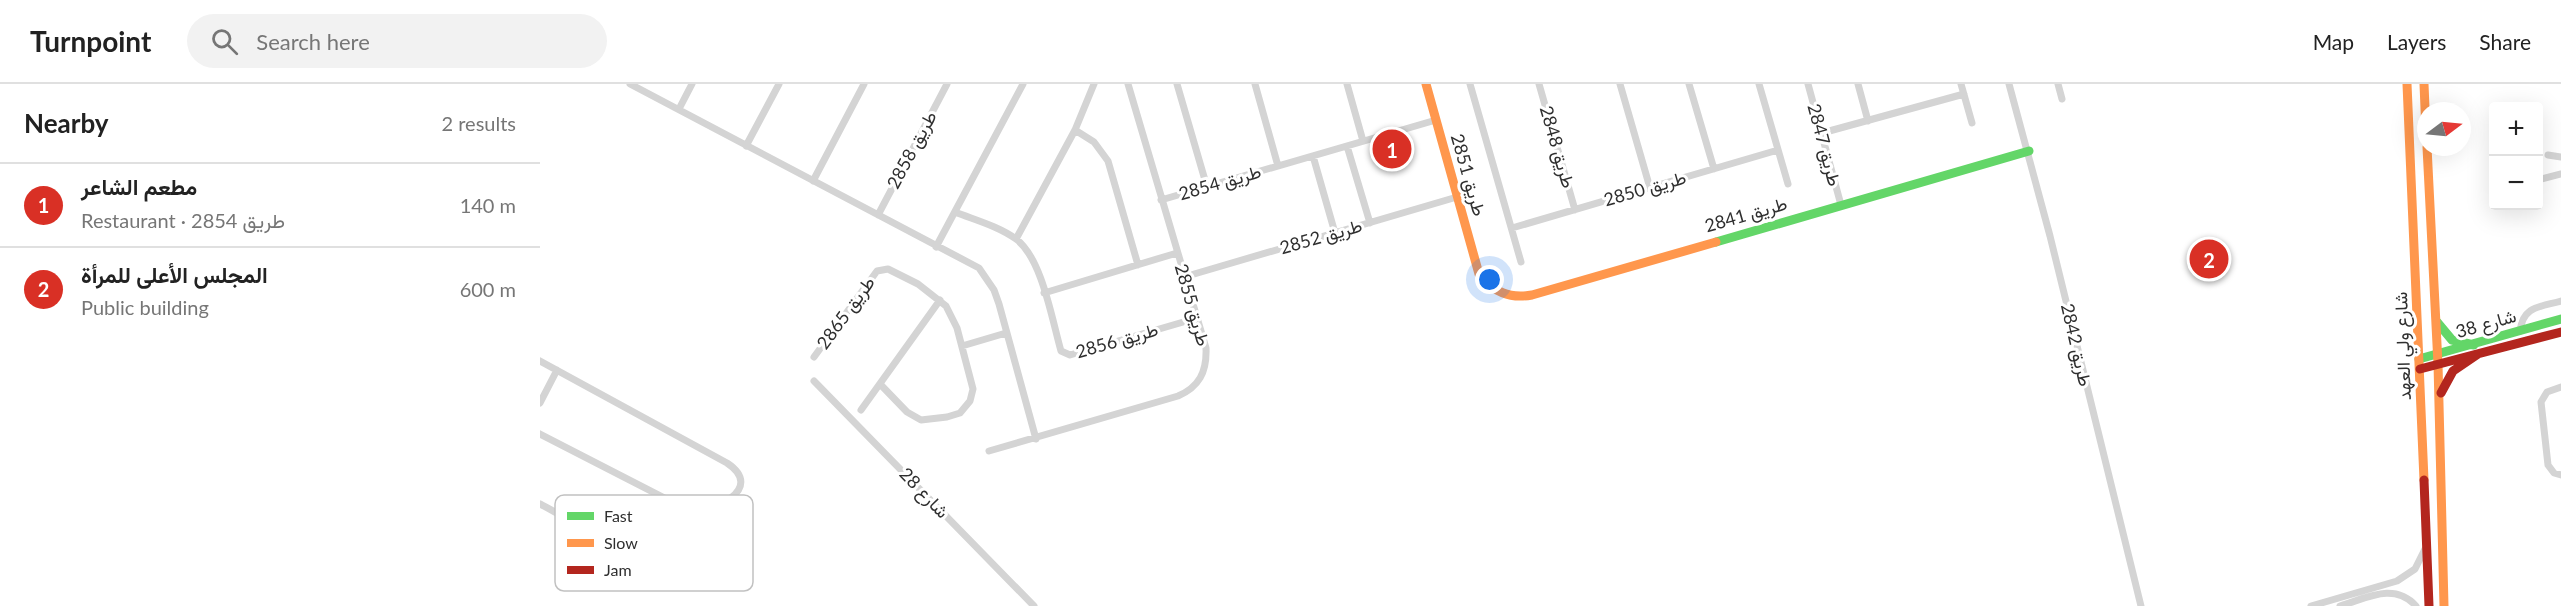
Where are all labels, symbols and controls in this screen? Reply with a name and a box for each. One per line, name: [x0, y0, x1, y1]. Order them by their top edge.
search box: [187, 14, 607, 68]
text: Turnpoint: [30, 24, 151, 58]
icon: search: [208, 25, 241, 58]
text: Search here: [256, 28, 370, 55]
text: Map: [2313, 29, 2354, 54]
text: Layers: [2387, 29, 2446, 54]
text: Share: [2479, 29, 2531, 54]
street label: طريق 2847: [1802, 101, 1847, 189]
north arrow: [2417, 102, 2471, 156]
map controls: [2489, 102, 2543, 210]
button: +: [2489, 102, 2543, 156]
street label: طريق 2848: [1535, 103, 1580, 191]
text: Nearby: [24, 107, 109, 139]
street label: طريق 2858: [882, 107, 942, 192]
text: 2 results: [441, 111, 516, 135]
pin: 1: [1372, 126, 1412, 172]
street label: طريق 2851: [1446, 131, 1491, 219]
button: −: [2489, 156, 2543, 210]
street label: طريق 2854: [1176, 160, 1264, 205]
street label: طريق 2850: [1601, 166, 1689, 211]
text: مطعم الشاعر: [81, 173, 197, 200]
street label: طريق 2841: [1702, 192, 1790, 237]
text: 1: [38, 193, 49, 217]
text: 140 m: [460, 193, 516, 217]
text: Restaurant · طريق 2854: [81, 208, 285, 232]
street label: طريق 2852: [1277, 214, 1365, 259]
pin: 2: [2190, 236, 2228, 282]
text: المجلس الأعلى للمرأة: [81, 261, 268, 288]
street label: طريق 2855: [1170, 261, 1215, 349]
your location: [1475, 265, 1504, 294]
street label: طريق 2865: [811, 272, 880, 354]
text: 2: [38, 277, 49, 301]
text: 600 m: [460, 277, 516, 301]
street label: شارع ولي العهد: [2389, 291, 2420, 401]
text: Public building: [81, 295, 209, 319]
street label: طريق 2842: [2056, 301, 2097, 389]
street label: شارع 38: [2453, 304, 2519, 344]
street label: طريق 2856: [1073, 318, 1161, 363]
street label: شارع 28: [894, 462, 954, 524]
legend: [555, 495, 753, 591]
text: Fast: [604, 506, 633, 525]
text: Slow: [604, 533, 638, 552]
text: Jam: [604, 560, 632, 579]

